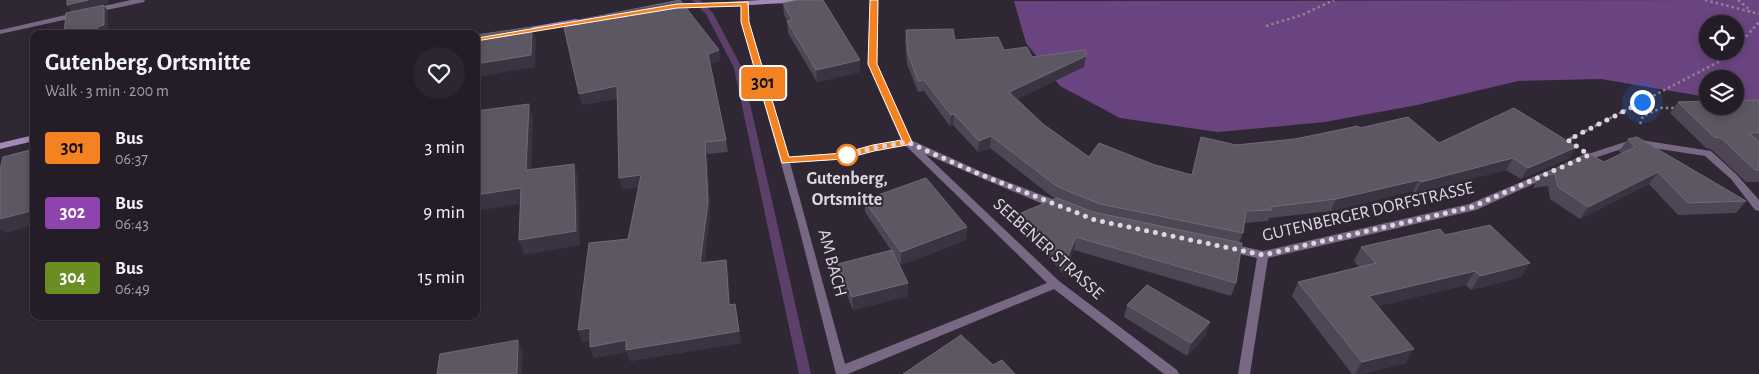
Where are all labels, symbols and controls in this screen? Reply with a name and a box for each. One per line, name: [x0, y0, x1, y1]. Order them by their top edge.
map controls: [1699, 15, 1744, 115]
button: locate: [1699, 15, 1744, 60]
button: heart: [413, 47, 465, 99]
text: Gutenberg, Ortsmitte: [45, 51, 251, 75]
line badge: 301: [734, 67, 792, 99]
button: layers: [1699, 70, 1744, 115]
text: 301: [751, 74, 775, 92]
text: Walk · 3 min · 200 m: [45, 83, 169, 99]
your location: [1630, 90, 1655, 115]
text: Bus: [115, 129, 143, 148]
text: 3 min: [424, 138, 465, 157]
text: 301: [61, 139, 84, 157]
marker: Gutenberg, Ortsmitte: [836, 144, 858, 166]
text: 06:37: [115, 151, 148, 167]
place label: Gutenberg, Ortsmitte: [806, 170, 888, 209]
street label: GUTENBERGER DORFSTRASSE: [1261, 179, 1476, 245]
text: Bus: [115, 194, 143, 213]
street label: SEEBENER STRASSE: [990, 195, 1107, 303]
text: 9 min: [423, 203, 465, 222]
text: 302: [60, 204, 85, 222]
text: 06:43: [115, 216, 149, 232]
street label: AM BACH: [814, 227, 850, 299]
text: Bus: [115, 259, 143, 278]
text: 15 min: [418, 268, 465, 287]
text: 304: [59, 269, 86, 287]
text: 06:49: [115, 281, 150, 297]

